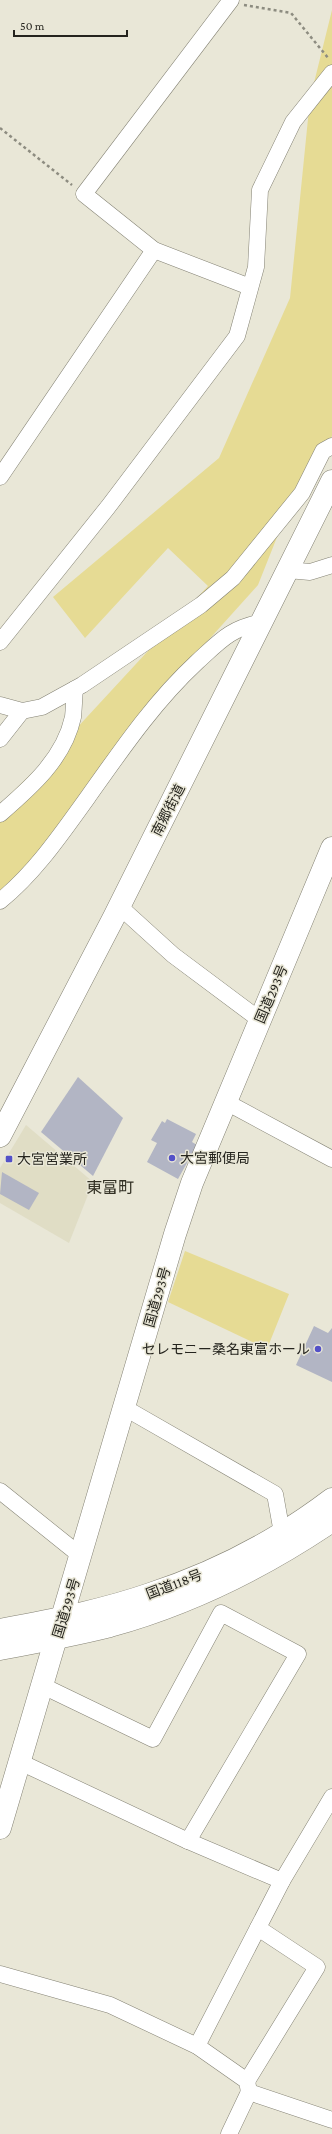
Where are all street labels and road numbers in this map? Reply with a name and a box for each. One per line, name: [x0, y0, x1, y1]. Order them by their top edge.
street label: 南郷街道: [148, 781, 188, 839]
street label: 国道293号: [251, 962, 291, 1026]
street label: 国道293号: [141, 1265, 173, 1329]
street label: 国道118号: [144, 1566, 204, 1602]
street label: 国道293号: [49, 1576, 83, 1640]

